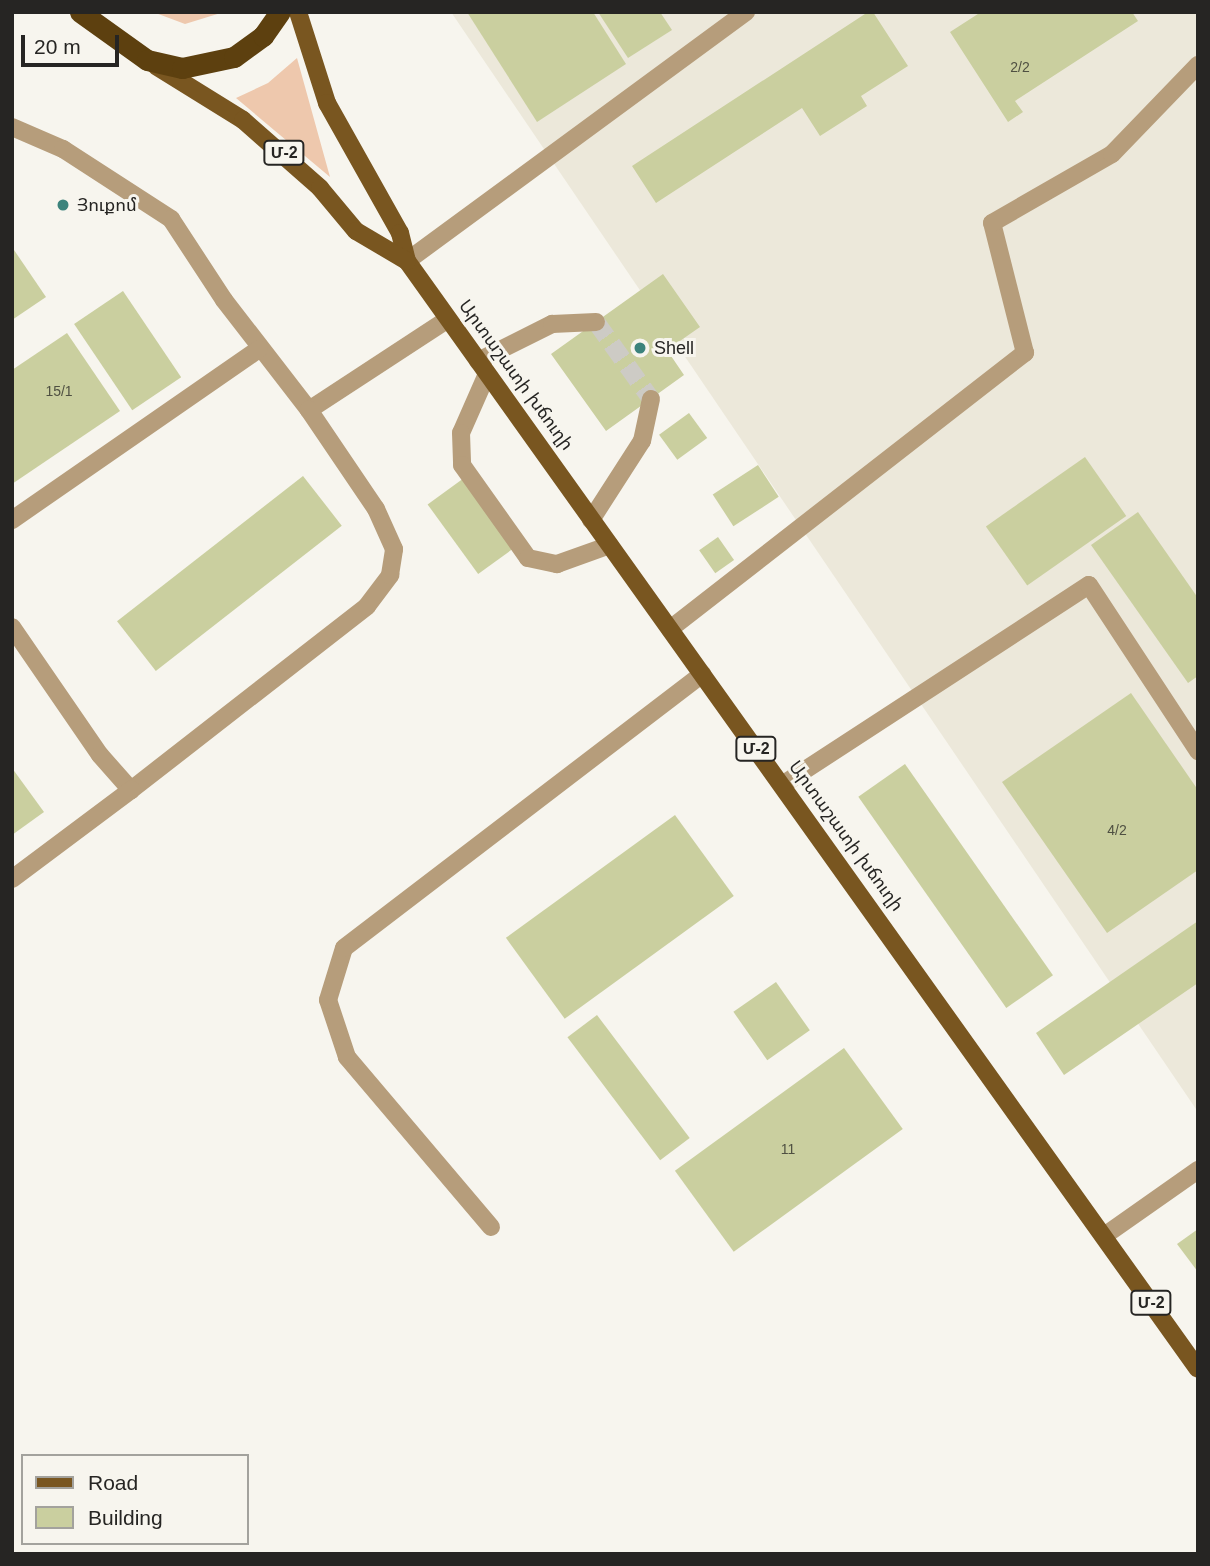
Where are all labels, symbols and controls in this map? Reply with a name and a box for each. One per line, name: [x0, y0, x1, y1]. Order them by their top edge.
scale bar: [24, 21, 122, 65]
text: 20 m: [34, 35, 81, 58]
house number: 2/2: [1010, 59, 1030, 75]
road number: Մ-2: [263, 140, 305, 166]
place label: Յուքոմ: [77, 194, 137, 216]
marker: Յուքոմ: [55, 197, 71, 213]
street label: Արտաշատի խճուղի: [454, 296, 578, 454]
place label: Shell: [654, 337, 694, 359]
marker: Shell: [632, 340, 648, 356]
house number: 15/1: [45, 383, 73, 399]
road number: Մ-2: [735, 736, 777, 762]
street label: Արտաշատի խճուղի: [784, 757, 908, 915]
house number: 4/2: [1107, 822, 1127, 838]
house number: 11: [781, 1141, 795, 1157]
road number: Մ-2: [1130, 1290, 1172, 1316]
legend: [21, 1454, 248, 1545]
text: Road: [88, 1471, 138, 1494]
text: Building: [88, 1506, 163, 1529]

